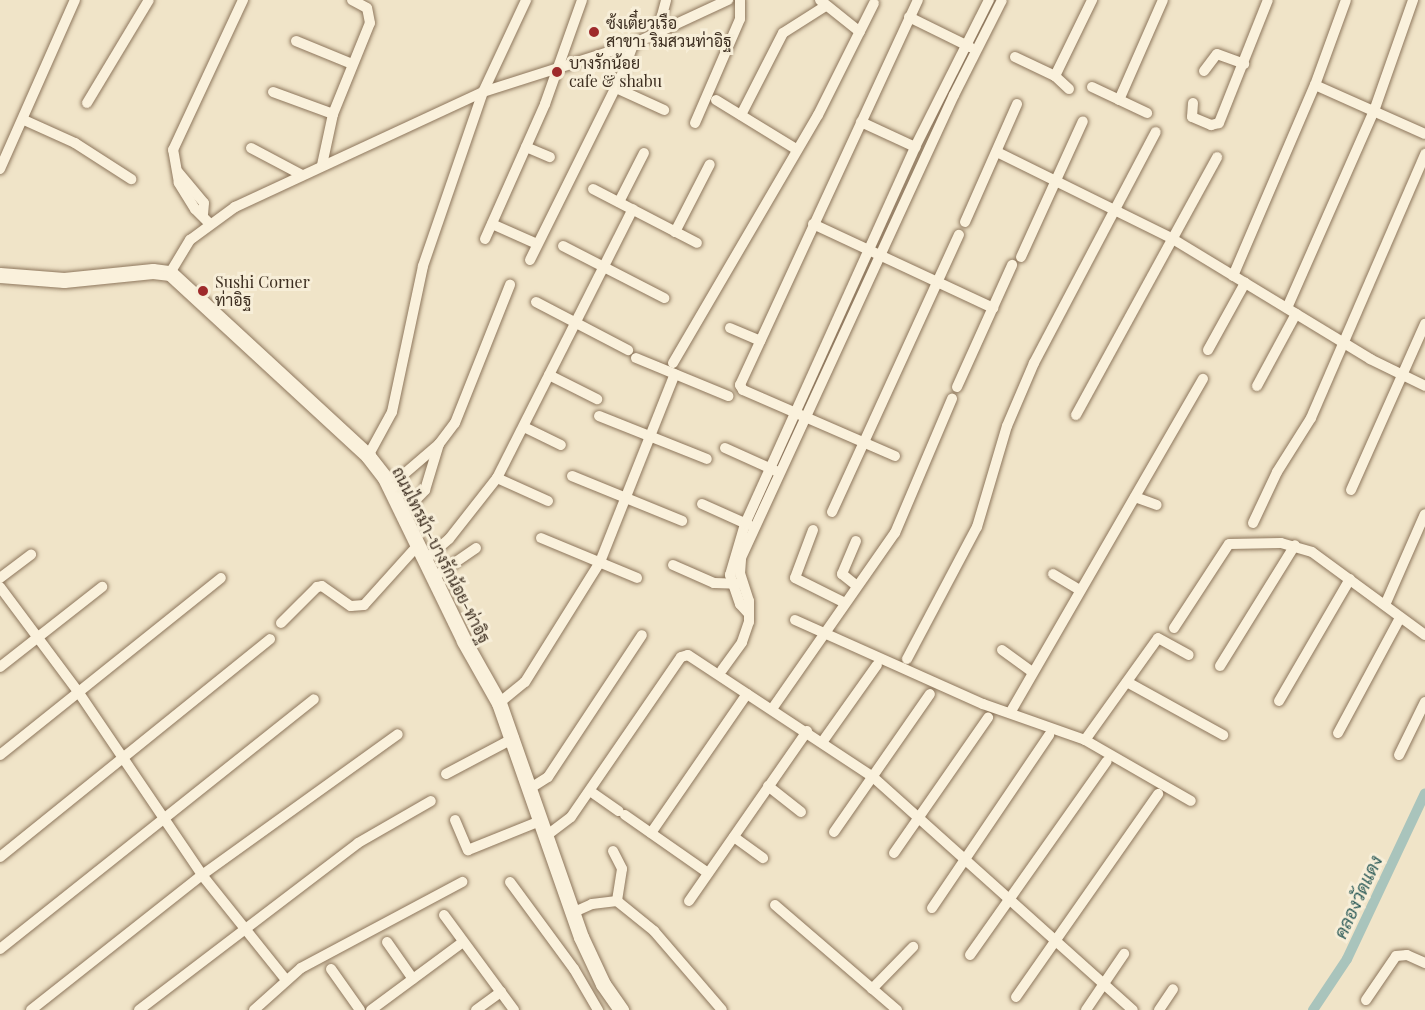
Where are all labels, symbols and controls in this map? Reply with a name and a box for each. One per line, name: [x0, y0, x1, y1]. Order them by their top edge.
place label: ซ้งเตี๋ยวเรือ สาขา1 ริมสวนท่าอิฐ: [606, 13, 732, 51]
marker: ซ้งเตี๋ยวเรือ สาขา1 ริมสวนท่าอิฐ: [587, 25, 601, 39]
place label: บางรักน้อย cafe & shabu: [569, 53, 662, 91]
marker: บางรักน้อย cafe & shabu: [550, 65, 564, 79]
place label: Sushi Corner ท่าอิฐ: [215, 272, 310, 310]
marker: Sushi Corner ท่าอิฐ: [196, 284, 210, 298]
street label: ถนนไทรม้า-บางรักน้อย-ท่าอิฐ: [388, 464, 494, 646]
water label: คลองวัดแดง: [1329, 852, 1387, 942]

